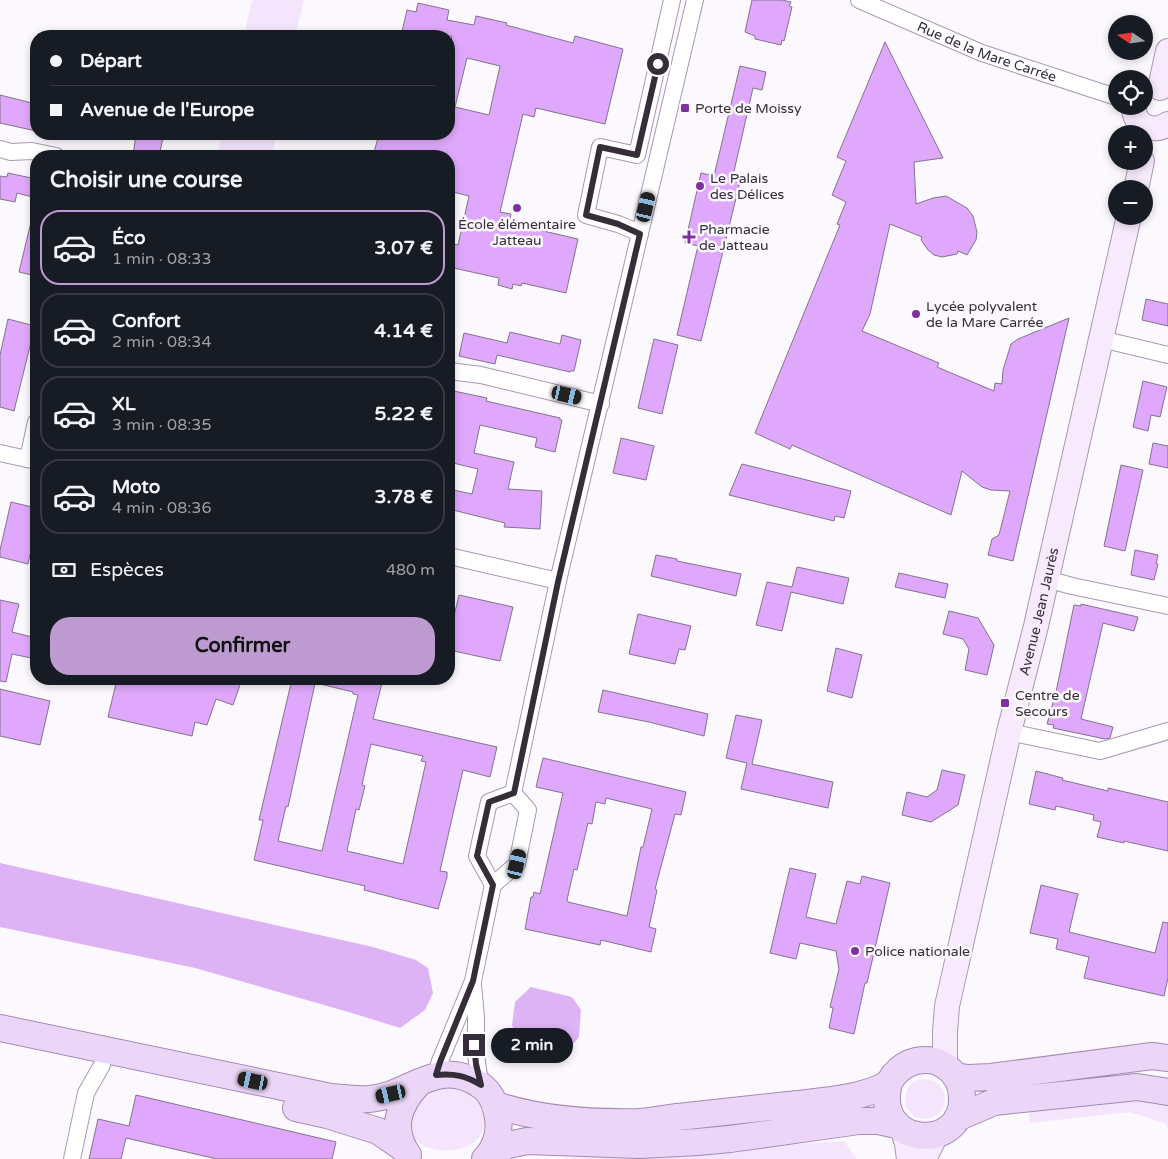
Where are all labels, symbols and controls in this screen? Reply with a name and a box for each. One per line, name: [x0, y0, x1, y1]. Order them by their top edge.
north arrow: [1108, 15, 1152, 60]
map controls: [1108, 15, 1153, 225]
street label: Rue de la Mare Carrée: [915, 18, 1059, 85]
text: Départ: [80, 50, 142, 72]
route start: [647, 53, 669, 75]
button: locate: [1108, 70, 1153, 115]
text: Avenue de l'Europe: [80, 99, 254, 121]
place label: Porte de Moissy: [695, 100, 802, 117]
marker: Porte de Moissy: [679, 102, 691, 114]
button: +: [1108, 125, 1153, 170]
text: Choisir une course: [50, 167, 243, 193]
place label: Le Palais des Délices: [710, 170, 785, 203]
marker: Le Palais des Délices: [694, 180, 706, 192]
button: −: [1108, 180, 1153, 225]
car: [635, 191, 656, 223]
marker: École élémentaire Jatteau: [511, 202, 523, 214]
place label: École élémentaire Jatteau: [458, 216, 576, 249]
place label: Pharmacie de Jatteau: [699, 221, 770, 254]
icon: car: [52, 225, 97, 270]
text: Éco: [112, 227, 145, 249]
marker: Pharmacie de Jatteau: [683, 231, 695, 243]
text: 3.07 €: [374, 237, 433, 259]
text: 1 min · 08:33: [112, 249, 211, 269]
place label: Lycée polyvalent de la Mare Carrée: [926, 298, 1044, 331]
icon: car: [52, 308, 97, 353]
marker: Lycée polyvalent de la Mare Carrée: [910, 308, 922, 320]
text: Confort: [112, 310, 181, 332]
text: 4.14 €: [374, 320, 433, 342]
text: 2 min · 08:34: [112, 332, 211, 352]
car: [550, 384, 583, 406]
icon: car: [52, 391, 97, 436]
text: XL: [112, 393, 136, 415]
text: 5.22 €: [375, 403, 433, 425]
text: 3 min · 08:35: [112, 415, 211, 435]
icon: car: [52, 474, 97, 519]
text: Moto: [112, 476, 160, 498]
text: 3.78 €: [375, 486, 433, 508]
text: 4 min · 08:36: [112, 498, 211, 518]
street label: Avenue Jean Jaurès: [1015, 546, 1062, 677]
icon: cash: [50, 556, 78, 584]
text: Espèces: [90, 559, 164, 581]
text: 480 m: [386, 560, 435, 580]
button: Confirmer: [50, 617, 435, 675]
place label: Centre de Secours: [1015, 687, 1080, 720]
marker: Centre de Secours: [999, 697, 1011, 709]
car: [506, 848, 527, 880]
place label: Police nationale: [865, 943, 970, 960]
marker: Police nationale: [849, 945, 861, 957]
callout: 2 min: [492, 1028, 574, 1062]
route end: [463, 1034, 485, 1056]
text: 2 min: [511, 1035, 553, 1055]
car: [236, 1071, 269, 1091]
car: [374, 1083, 407, 1105]

